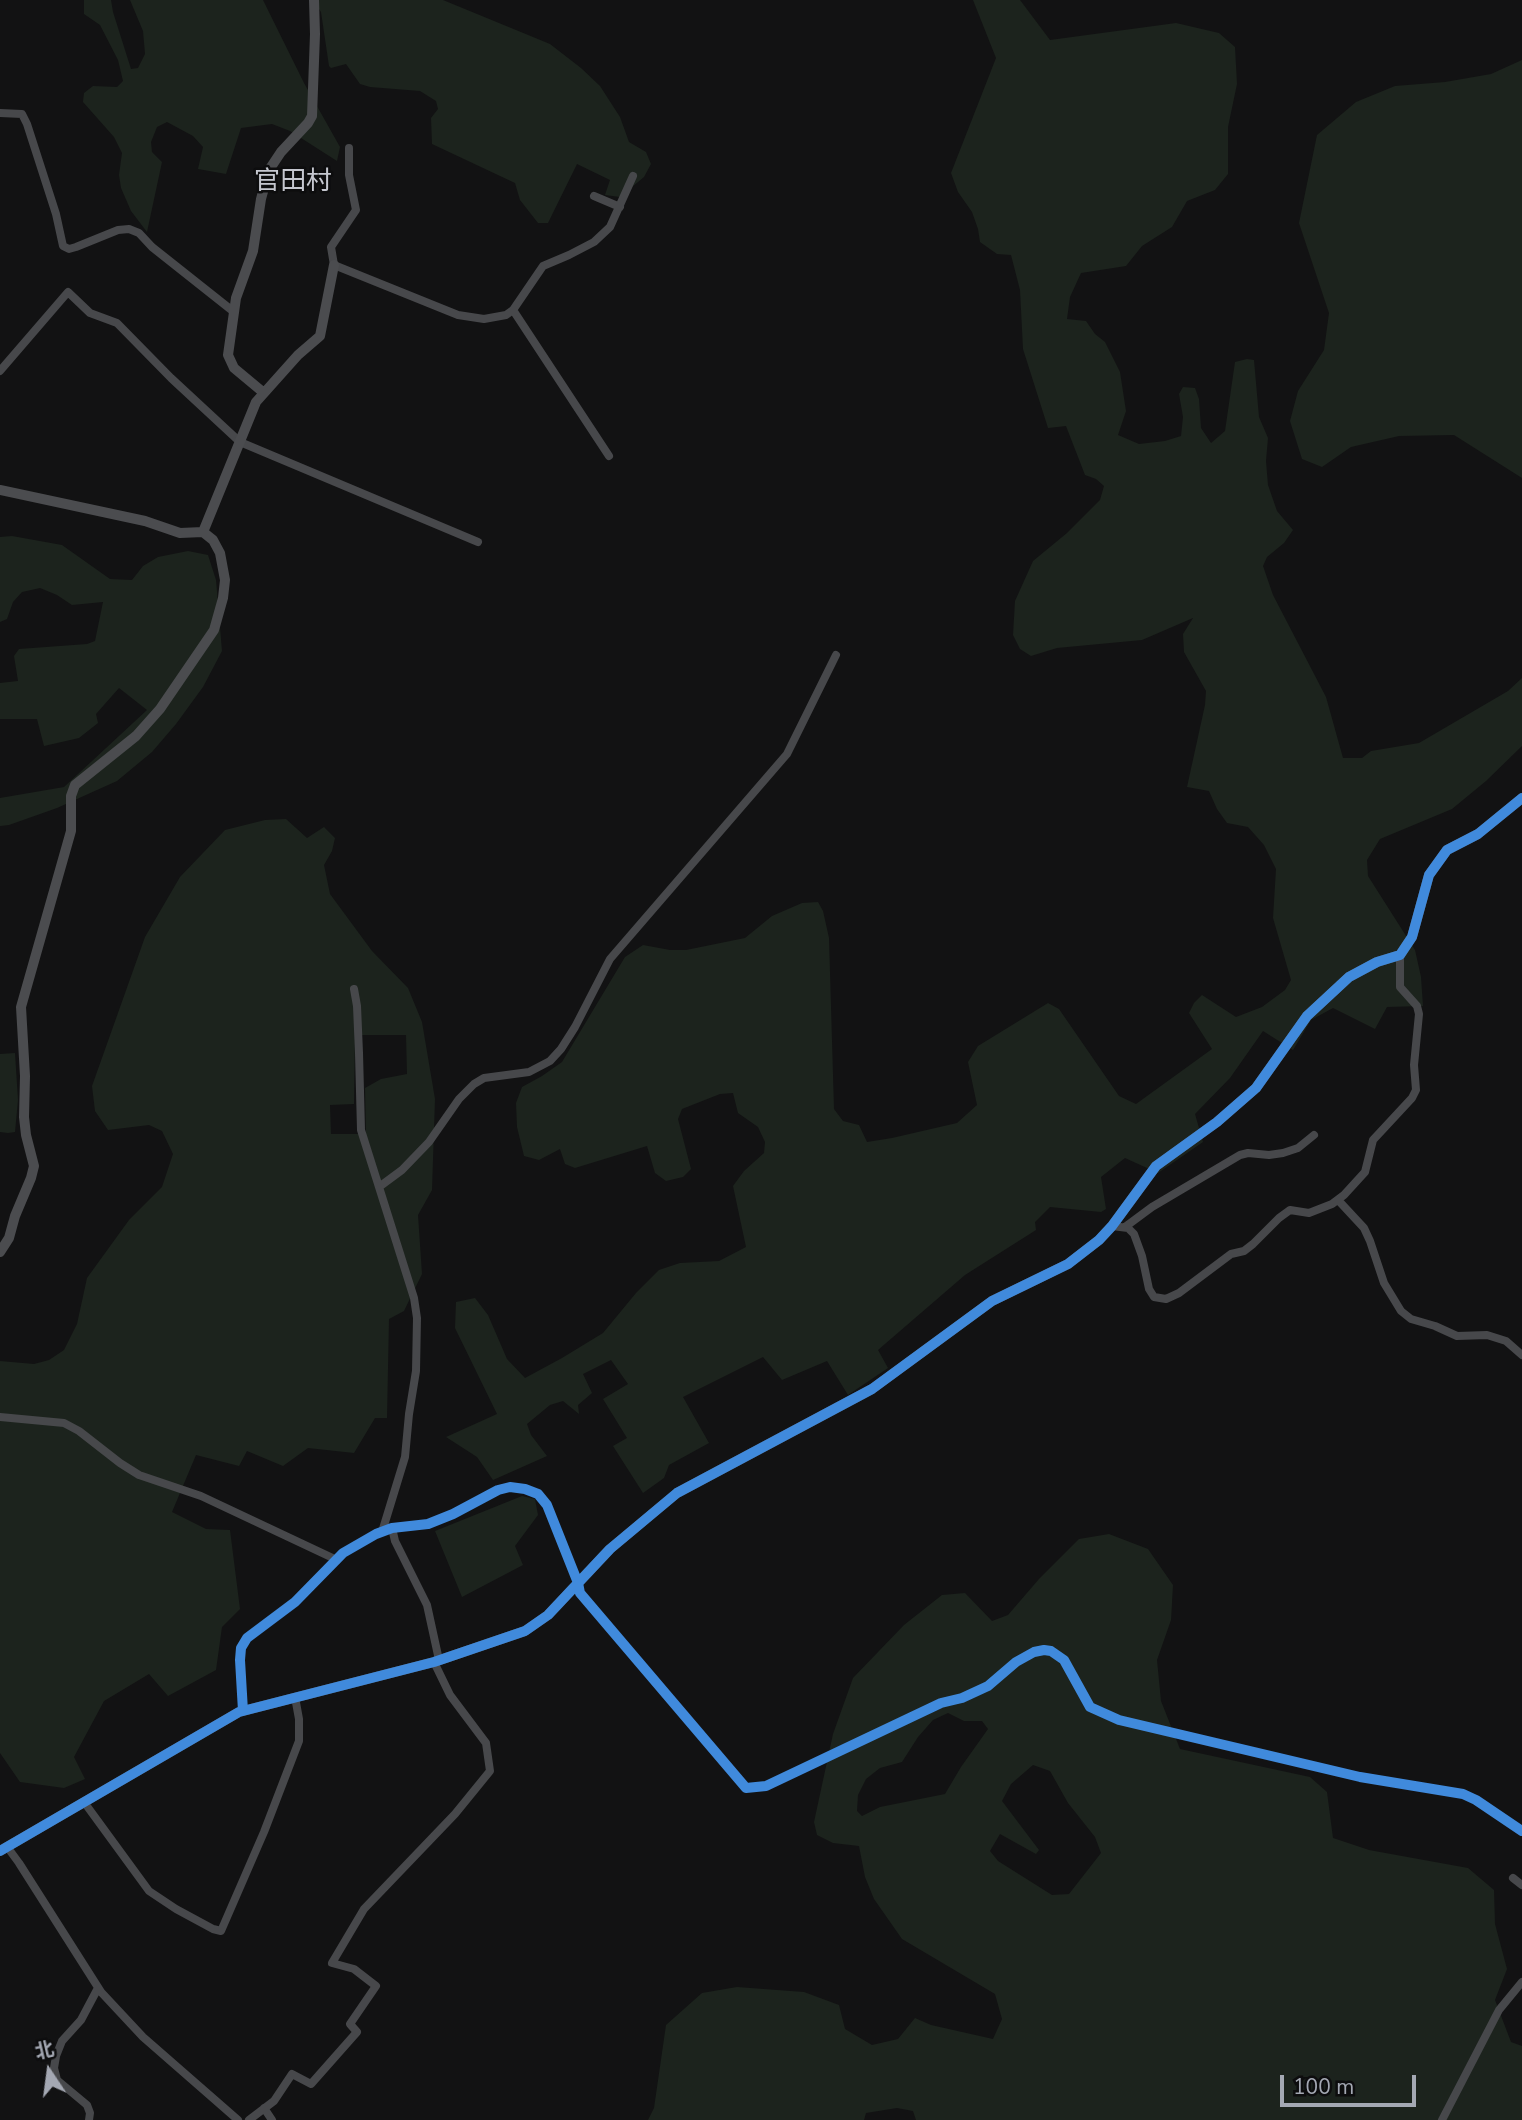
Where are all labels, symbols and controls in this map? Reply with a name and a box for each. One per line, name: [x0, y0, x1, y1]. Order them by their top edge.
district label: 官田村: [254, 167, 332, 199]
north arrow: [14, 2036, 84, 2106]
text: 北: [32, 2036, 56, 2065]
scale bar: [1284, 2060, 1420, 2104]
text: 100 m: [1293, 2073, 1354, 2101]

